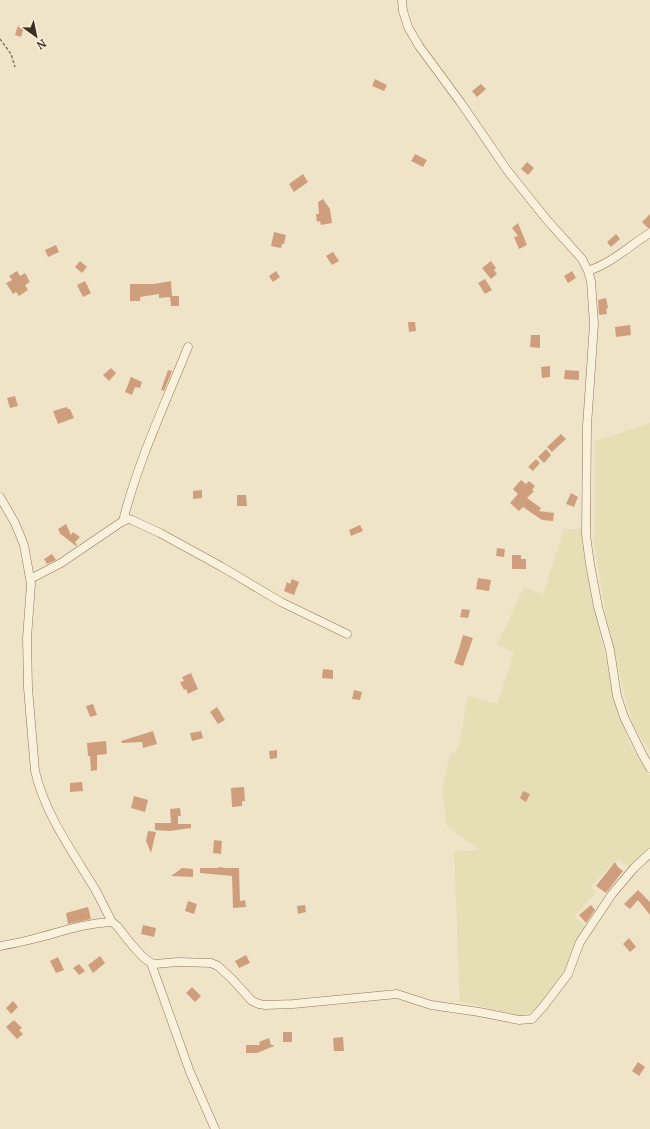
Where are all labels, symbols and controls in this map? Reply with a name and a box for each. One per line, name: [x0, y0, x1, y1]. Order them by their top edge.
north arrow: [16, 16, 56, 56]
text: N: [34, 36, 49, 53]

